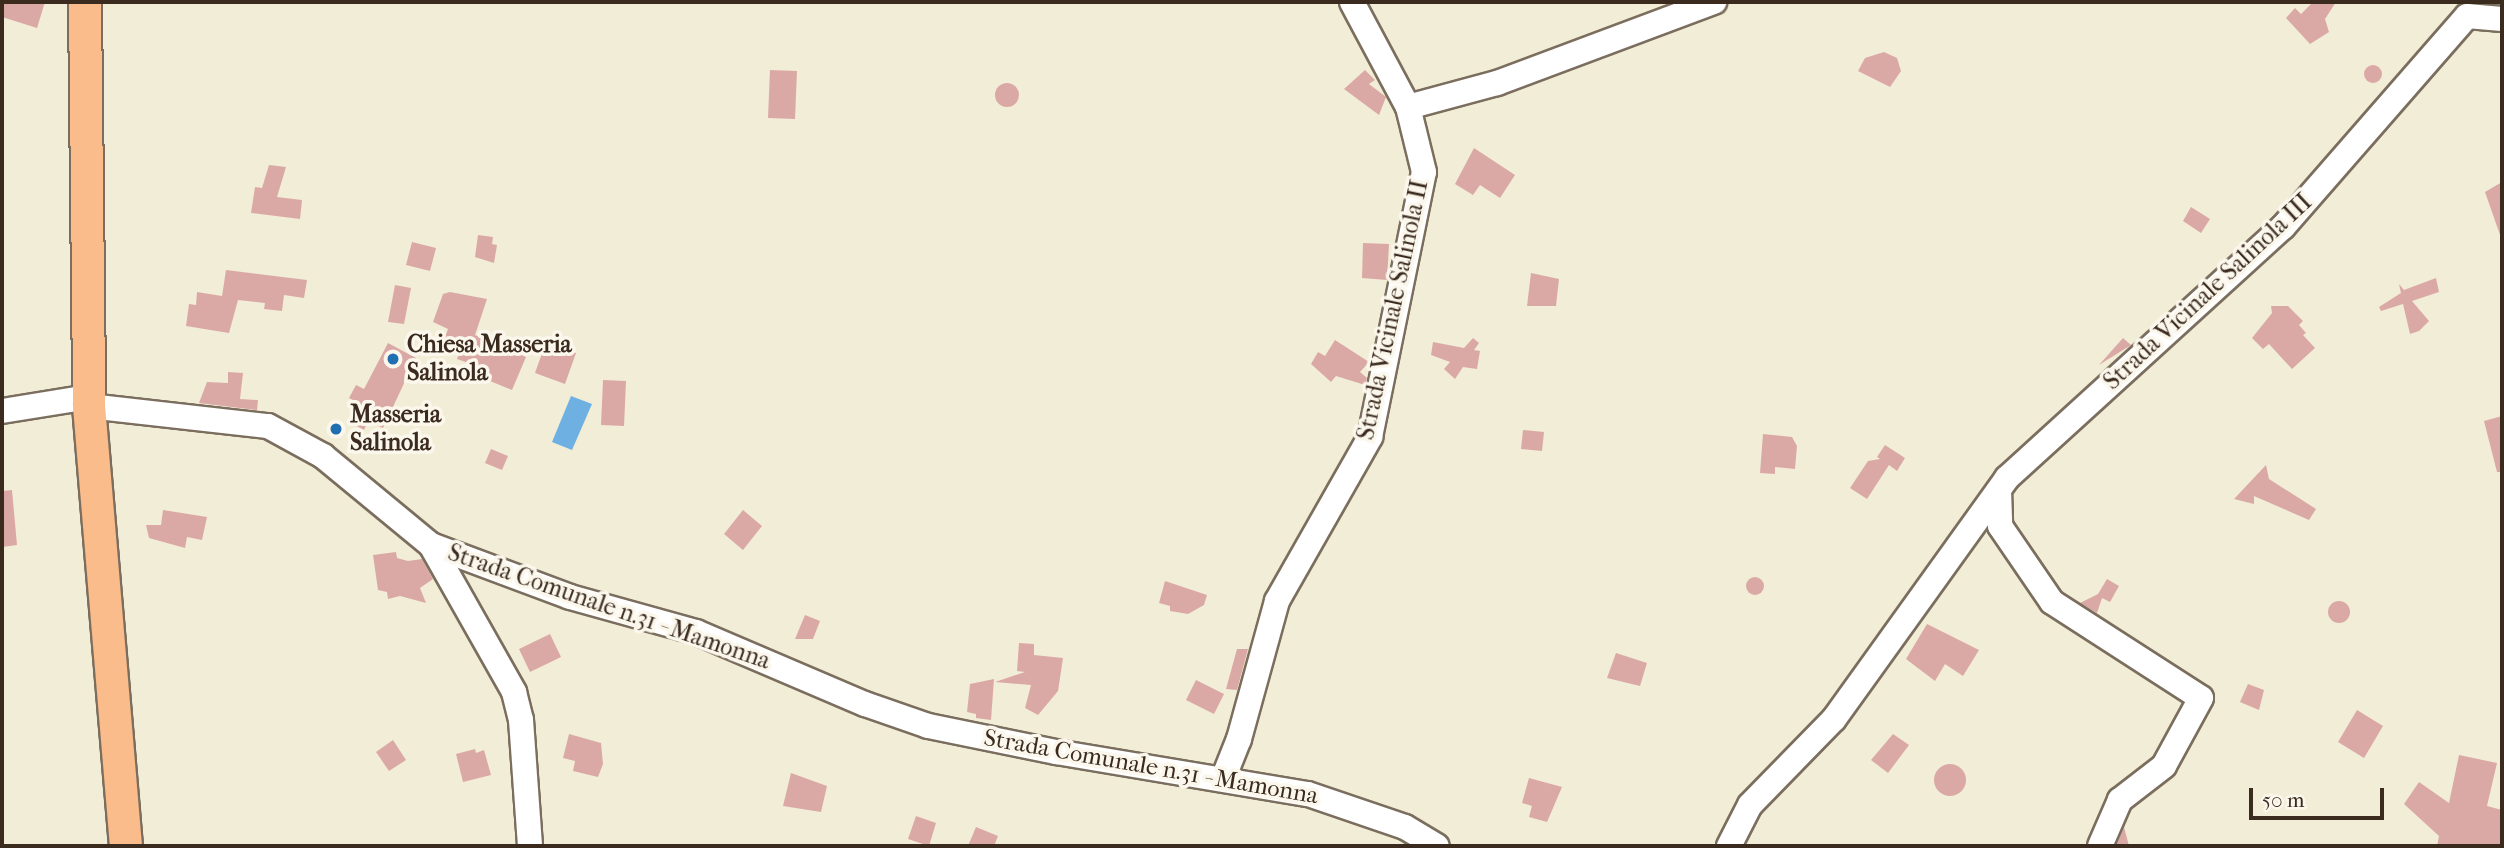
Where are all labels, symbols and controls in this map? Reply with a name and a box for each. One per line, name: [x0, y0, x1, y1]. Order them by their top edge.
street label: Strada Vicinale Salinola II: [1351, 177, 1435, 443]
street label: Strada Vicinale Salinola III: [2098, 188, 2318, 396]
place label: Chiesa Masseria Salinola: [407, 331, 572, 387]
marker: Chiesa Masseria Salinola: [385, 351, 401, 367]
place label: Masseria Salinola: [350, 401, 441, 457]
marker: Masseria Salinola: [328, 421, 344, 437]
street label: Strada Comunale n.31 - Mamonna: [444, 538, 774, 676]
street label: Strada Comunale n.31 - Mamonna: [982, 723, 1320, 811]
scale bar: [2252, 774, 2387, 818]
text: 50 m: [2262, 788, 2305, 812]

